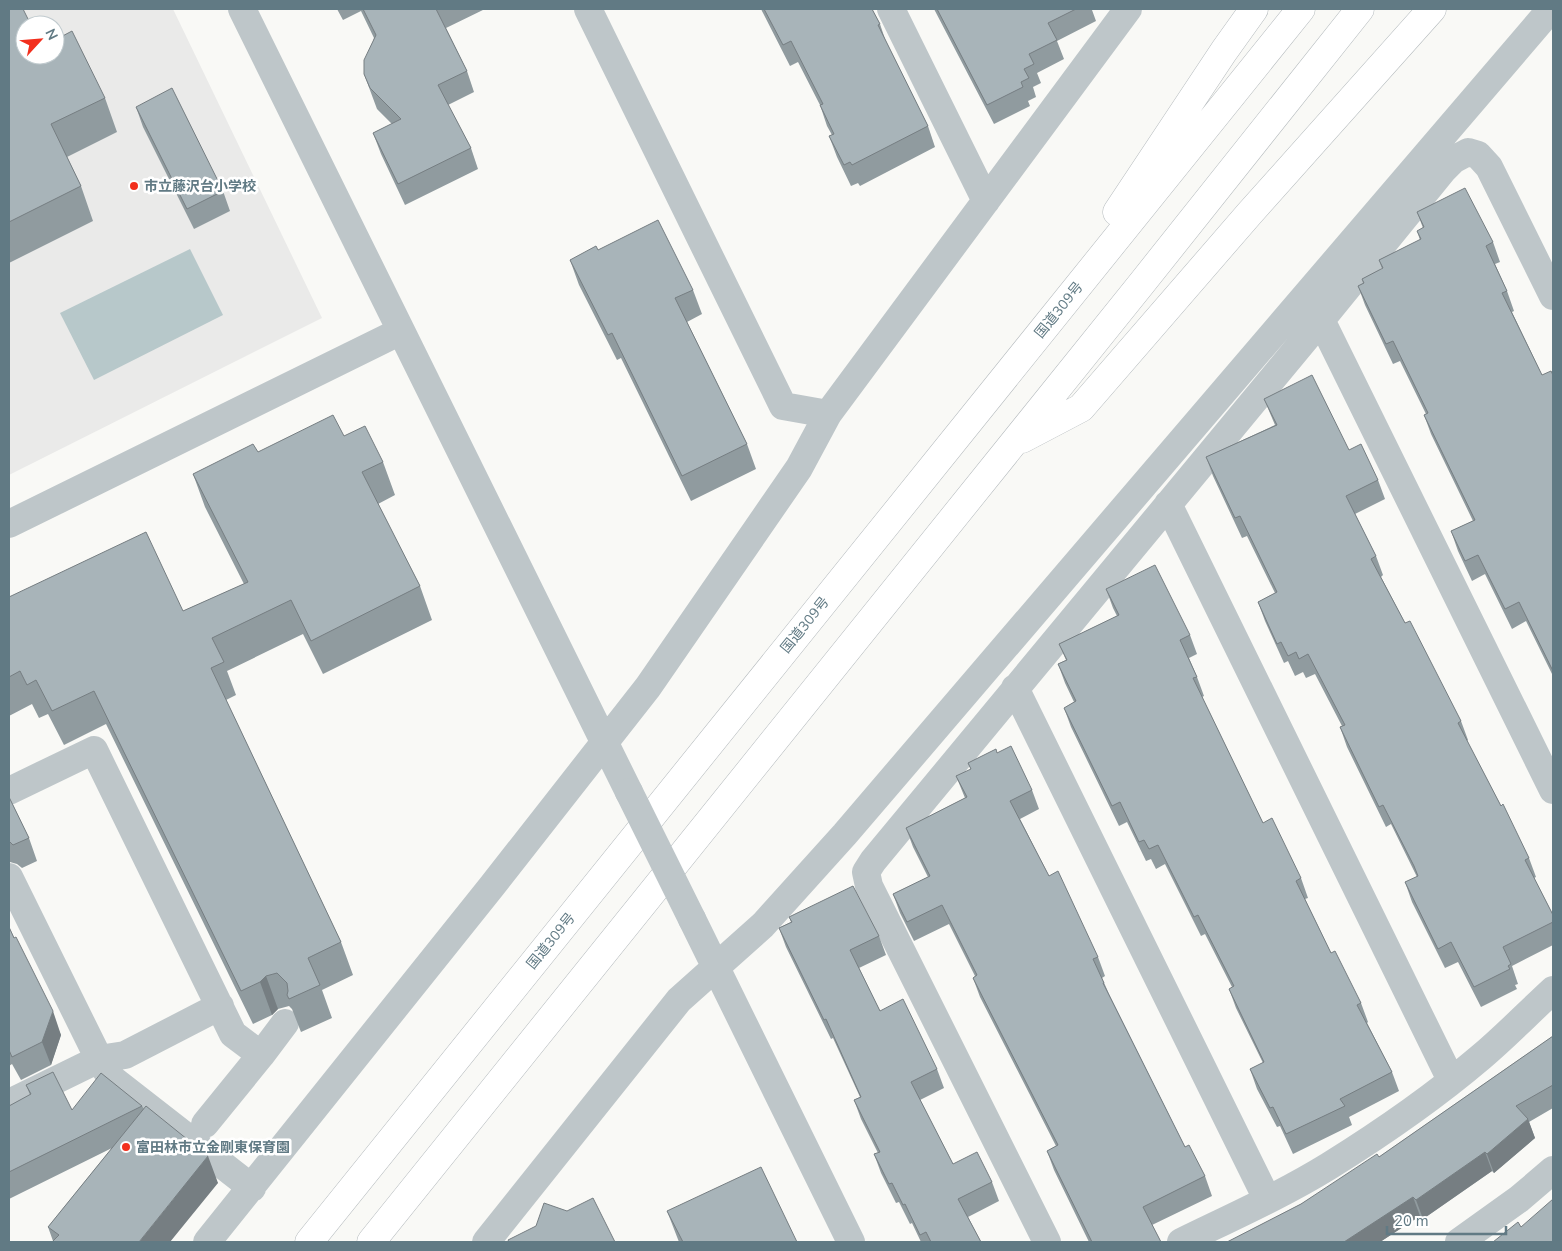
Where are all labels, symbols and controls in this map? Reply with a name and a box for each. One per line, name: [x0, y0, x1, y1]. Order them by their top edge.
north arrow: [15, 15, 65, 65]
text: N: [40, 26, 62, 43]
place label: 市立藤沢台小学校: [144, 177, 256, 196]
marker: 市立藤沢台小学校: [128, 180, 140, 192]
street label: 国道309号: [1030, 278, 1088, 342]
street label: 国道309号: [776, 593, 834, 657]
street label: 国道309号: [522, 909, 580, 973]
place label: 富田林市立金剛東保育園: [136, 1138, 290, 1157]
marker: 富田林市立金剛東保育園: [120, 1141, 132, 1153]
scale bar: [1387, 1204, 1506, 1236]
text: 20 m: [1394, 1211, 1429, 1231]

